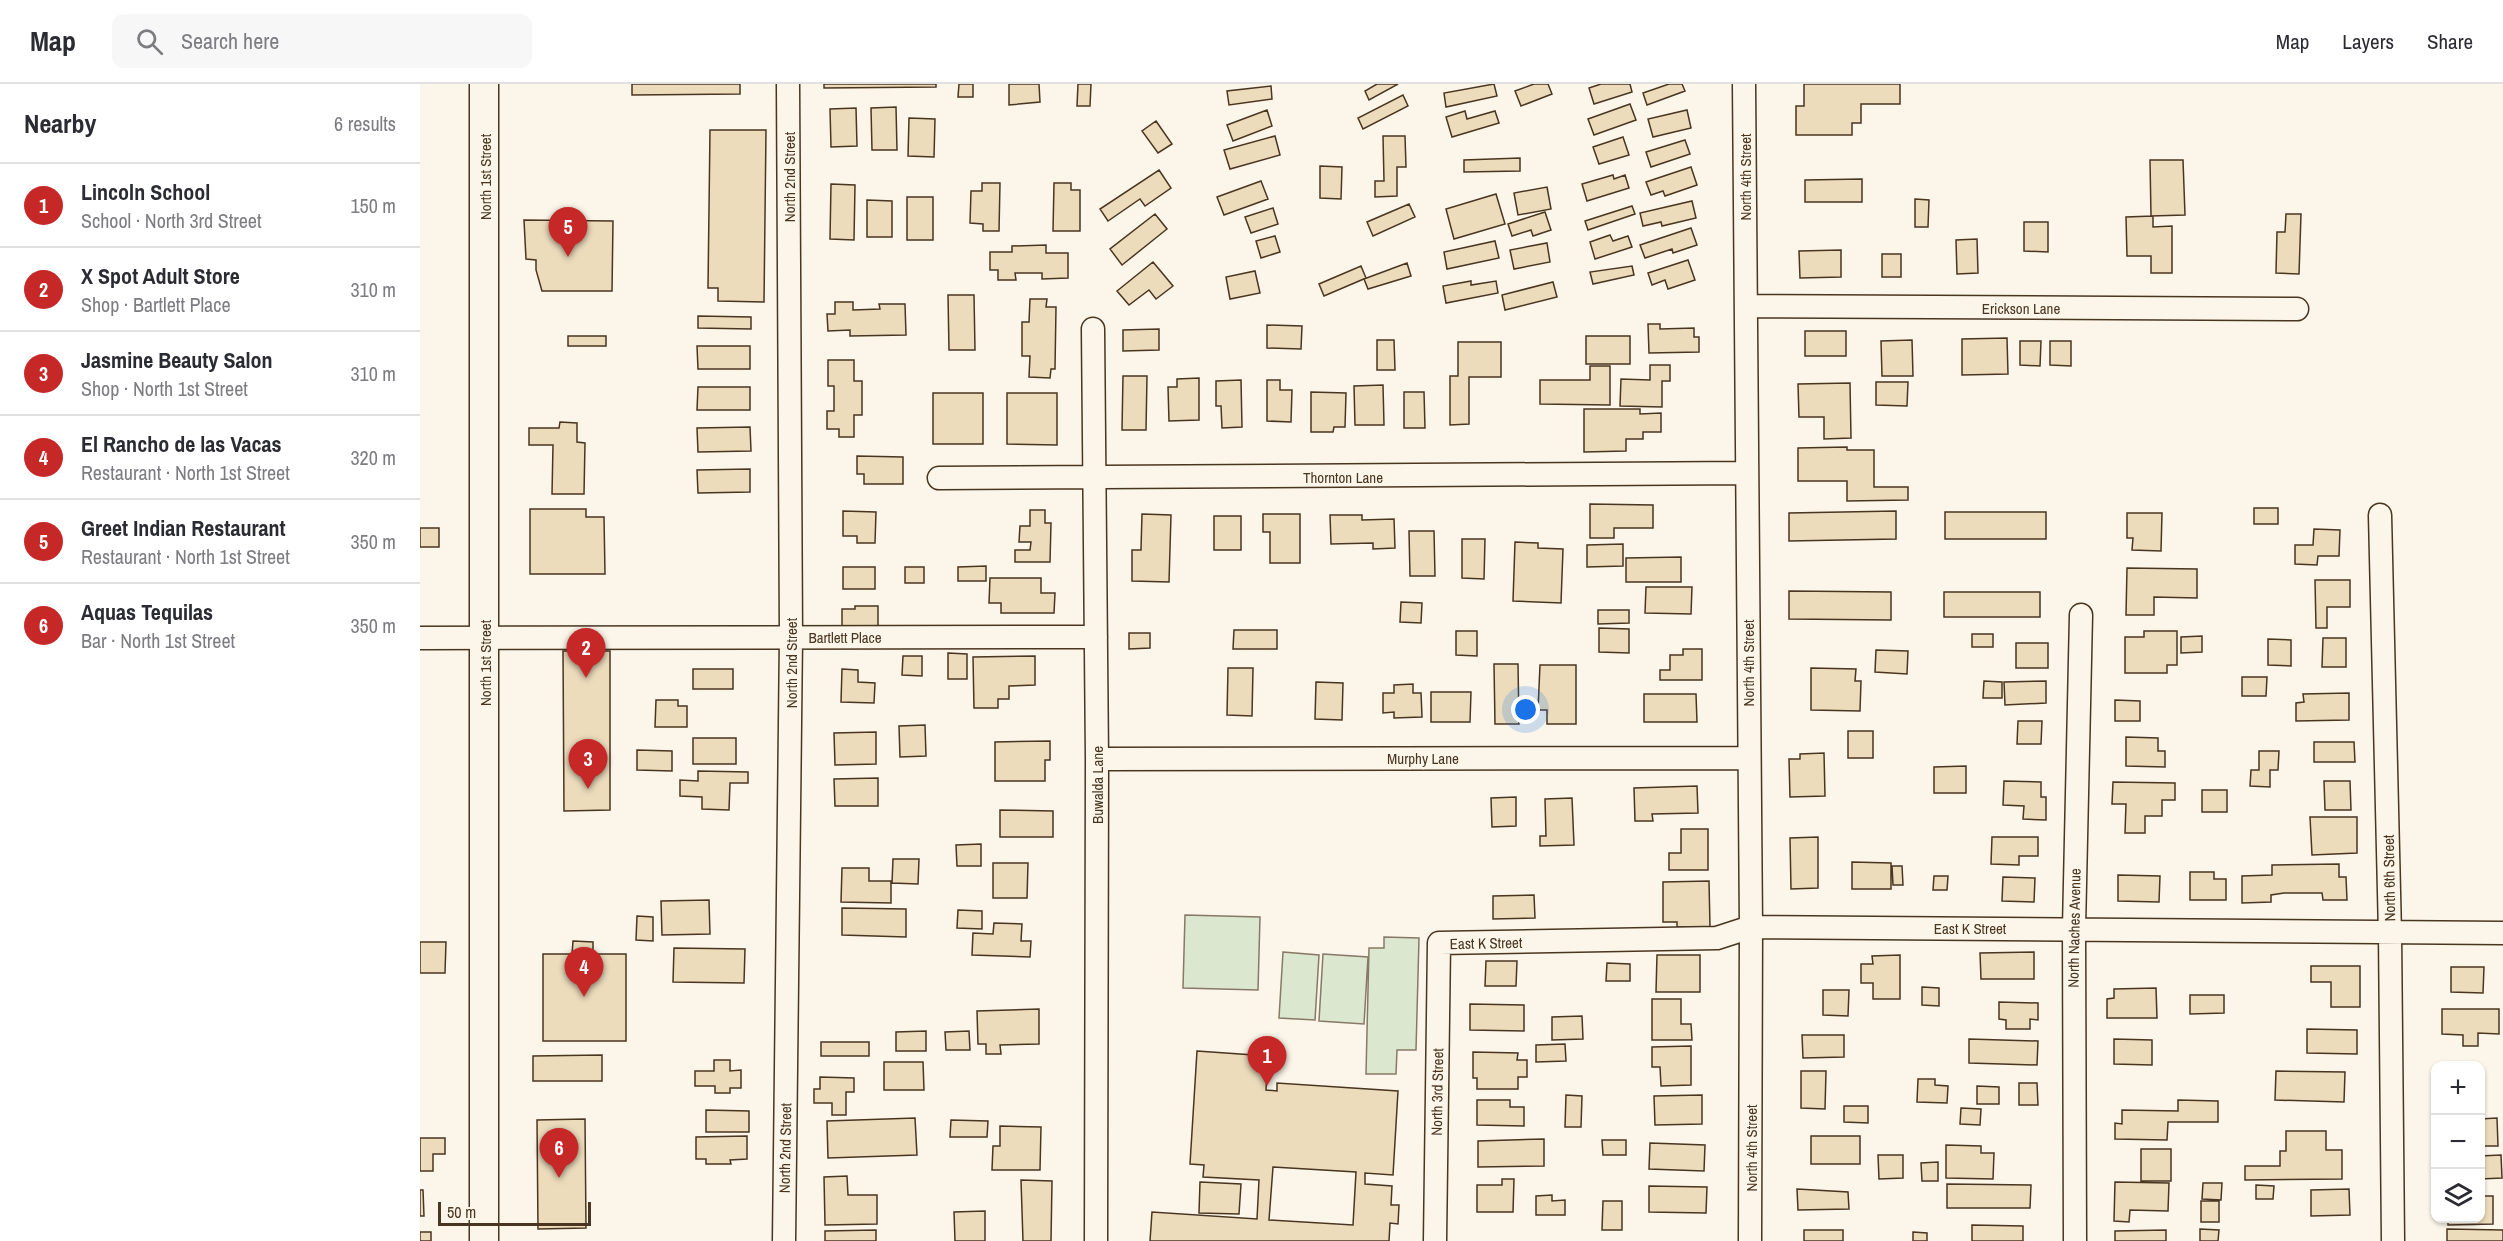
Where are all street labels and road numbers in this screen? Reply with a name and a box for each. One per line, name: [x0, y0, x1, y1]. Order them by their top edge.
street label: North 2nd Street: [779, 131, 800, 222]
street label: North 1st Street: [475, 133, 496, 220]
street label: North 4th Street: [1735, 133, 1756, 220]
street label: Erickson Lane: [1982, 298, 2060, 319]
street label: Thornton Lane: [1303, 467, 1383, 488]
street label: North 2nd Street: [781, 617, 802, 708]
street label: North 1st Street: [475, 619, 496, 706]
street label: North 4th Street: [1738, 619, 1759, 706]
street label: Bartlett Place: [808, 627, 882, 648]
street label: Buwalda Lane: [1087, 746, 1108, 824]
street label: Murphy Lane: [1387, 748, 1459, 769]
street label: North 6th Street: [2378, 834, 2400, 922]
street label: North Naches Avenue: [2062, 868, 2086, 988]
street label: East K Street: [1934, 918, 2007, 939]
street label: East K Street: [1450, 932, 1523, 954]
street label: North 3rd Street: [1426, 1047, 1448, 1136]
street label: North 2nd Street: [774, 1102, 796, 1193]
street label: North 4th Street: [1741, 1104, 1762, 1191]

